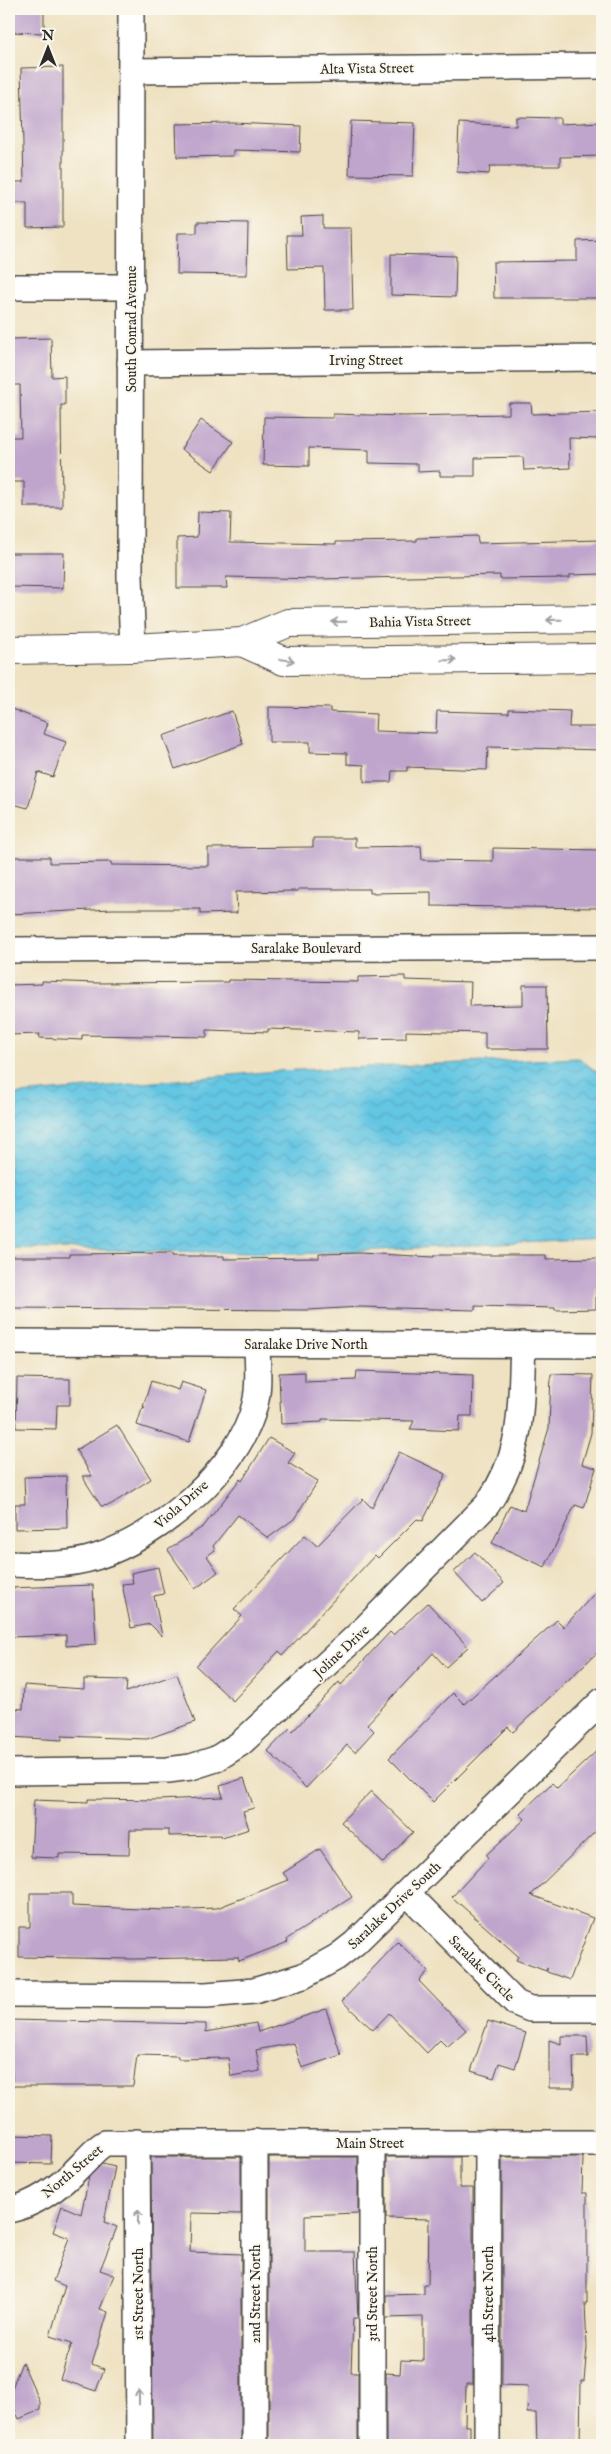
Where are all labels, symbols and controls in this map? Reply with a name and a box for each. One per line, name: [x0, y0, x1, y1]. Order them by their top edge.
north arrow: [22, 22, 72, 72]
text: N: [41, 27, 54, 45]
street label: Alta Vista Street: [319, 59, 414, 79]
street label: South Conrad Avenue: [123, 265, 141, 392]
street label: Irving Street: [329, 352, 403, 370]
street label: Bahia Vista Street: [369, 612, 471, 632]
one-way arrow: [546, 615, 562, 624]
one-way arrow: [331, 617, 347, 627]
one-way arrow: [278, 655, 294, 665]
one-way arrow: [441, 655, 457, 664]
street label: Saralake Boulevard: [251, 940, 362, 958]
street label: Saralake Drive North: [244, 1336, 368, 1354]
street label: Viola Drive: [150, 1476, 213, 1534]
street label: Joline Drive: [308, 1621, 374, 1684]
street label: Saralake Drive South: [344, 1858, 445, 1954]
street label: Saralake Circle: [444, 1932, 519, 2006]
street label: Main Street: [336, 2135, 404, 2153]
street label: North Street: [38, 2141, 107, 2203]
one-way arrow: [133, 2209, 143, 2225]
street label: 2nd Street North: [247, 2244, 265, 2344]
street label: 4th Street North: [480, 2245, 498, 2342]
street label: 3rd Street North: [364, 2246, 382, 2342]
street label: 1st Street North: [130, 2247, 148, 2340]
one-way arrow: [134, 2389, 144, 2405]

